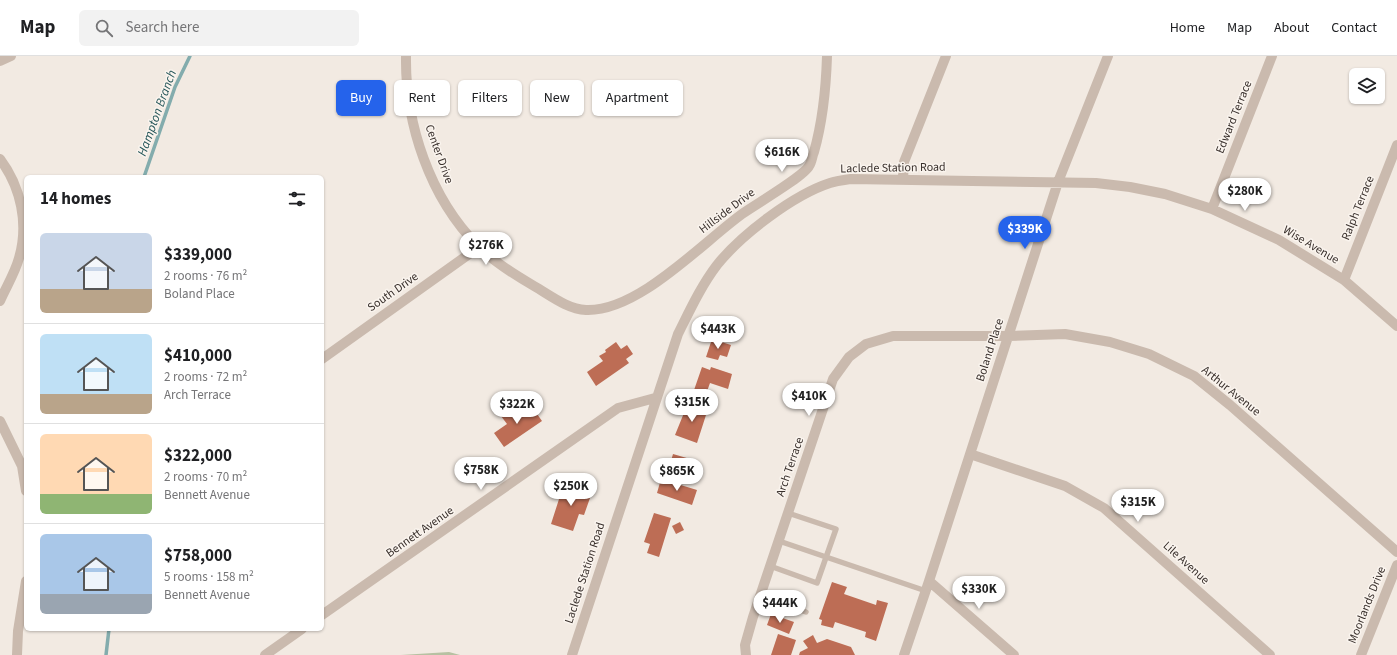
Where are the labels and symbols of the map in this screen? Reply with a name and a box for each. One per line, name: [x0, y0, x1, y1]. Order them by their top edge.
water label: Hampton Branch: [133, 67, 181, 159]
street label: Edward Terrace: [1212, 78, 1256, 156]
street label: Center Drive: [420, 122, 458, 186]
pin: $616K: [754, 139, 810, 173]
street label: Laclede Station Road: [840, 159, 946, 177]
street label: Ralph Terrace: [1337, 173, 1379, 243]
pin: $280K: [1217, 178, 1273, 212]
street label: Hillside Drive: [696, 184, 758, 238]
pin: $339K: [997, 216, 1053, 250]
street label: Wise Avenue: [1280, 222, 1342, 268]
pin: $276K: [458, 232, 514, 266]
street label: South Drive: [364, 268, 422, 316]
pin: $443K: [690, 316, 746, 350]
street label: Boland Place: [972, 316, 1008, 384]
street label: Arthur Avenue: [1198, 362, 1264, 420]
pin: $410K: [781, 383, 837, 417]
pin: $315K: [664, 389, 720, 423]
pin: $322K: [489, 391, 545, 425]
street label: Arch Terrace: [772, 435, 808, 499]
pin: $758K: [453, 457, 509, 491]
pin: $865K: [649, 458, 705, 492]
pin: $250K: [543, 473, 599, 507]
pin: $315K: [1110, 489, 1166, 523]
street label: Bennett Avenue: [383, 502, 457, 562]
street label: Laclede Station Road: [561, 520, 609, 626]
street label: Lile Avenue: [1159, 538, 1213, 588]
street label: Moorlands Drive: [1344, 564, 1390, 646]
pin: $330K: [951, 576, 1007, 610]
pin: $444K: [752, 590, 808, 624]

